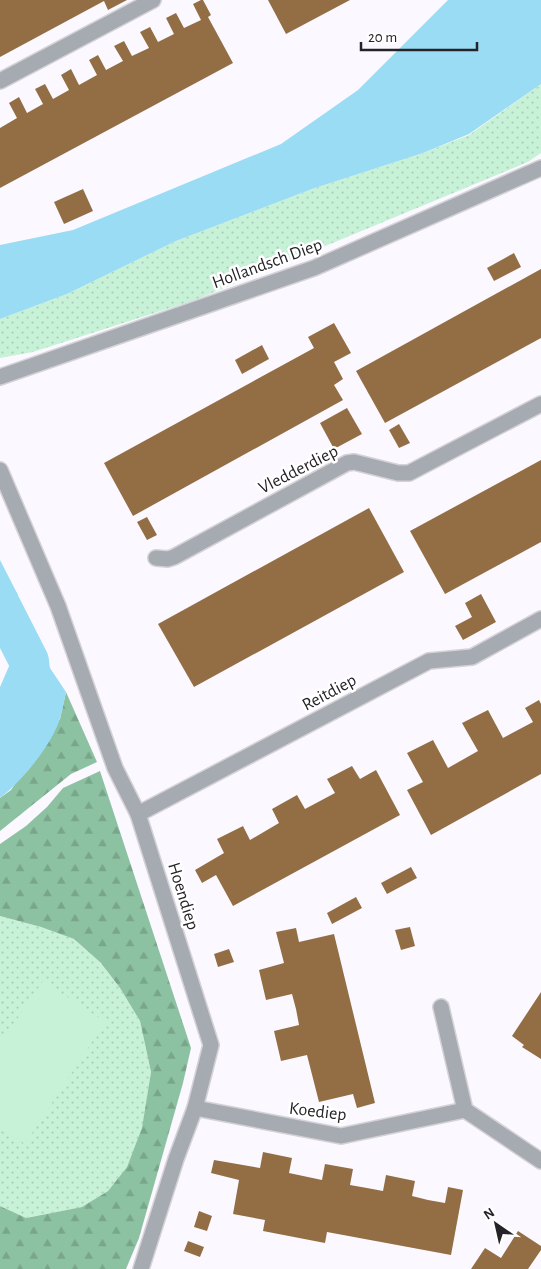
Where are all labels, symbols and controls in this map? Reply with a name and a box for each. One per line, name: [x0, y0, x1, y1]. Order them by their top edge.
scale bar: [361, 20, 477, 52]
text: 20 m: [368, 30, 397, 45]
street label: Hollandsch Diep: [210, 236, 325, 292]
street label: Vledderdiep: [256, 442, 341, 498]
street label: Reitdiep: [299, 671, 360, 715]
street label: Hoendiep: [164, 860, 202, 932]
street label: Koediep: [288, 1100, 348, 1124]
north arrow: [471, 1199, 521, 1249]
text: N: [481, 1206, 497, 1223]

